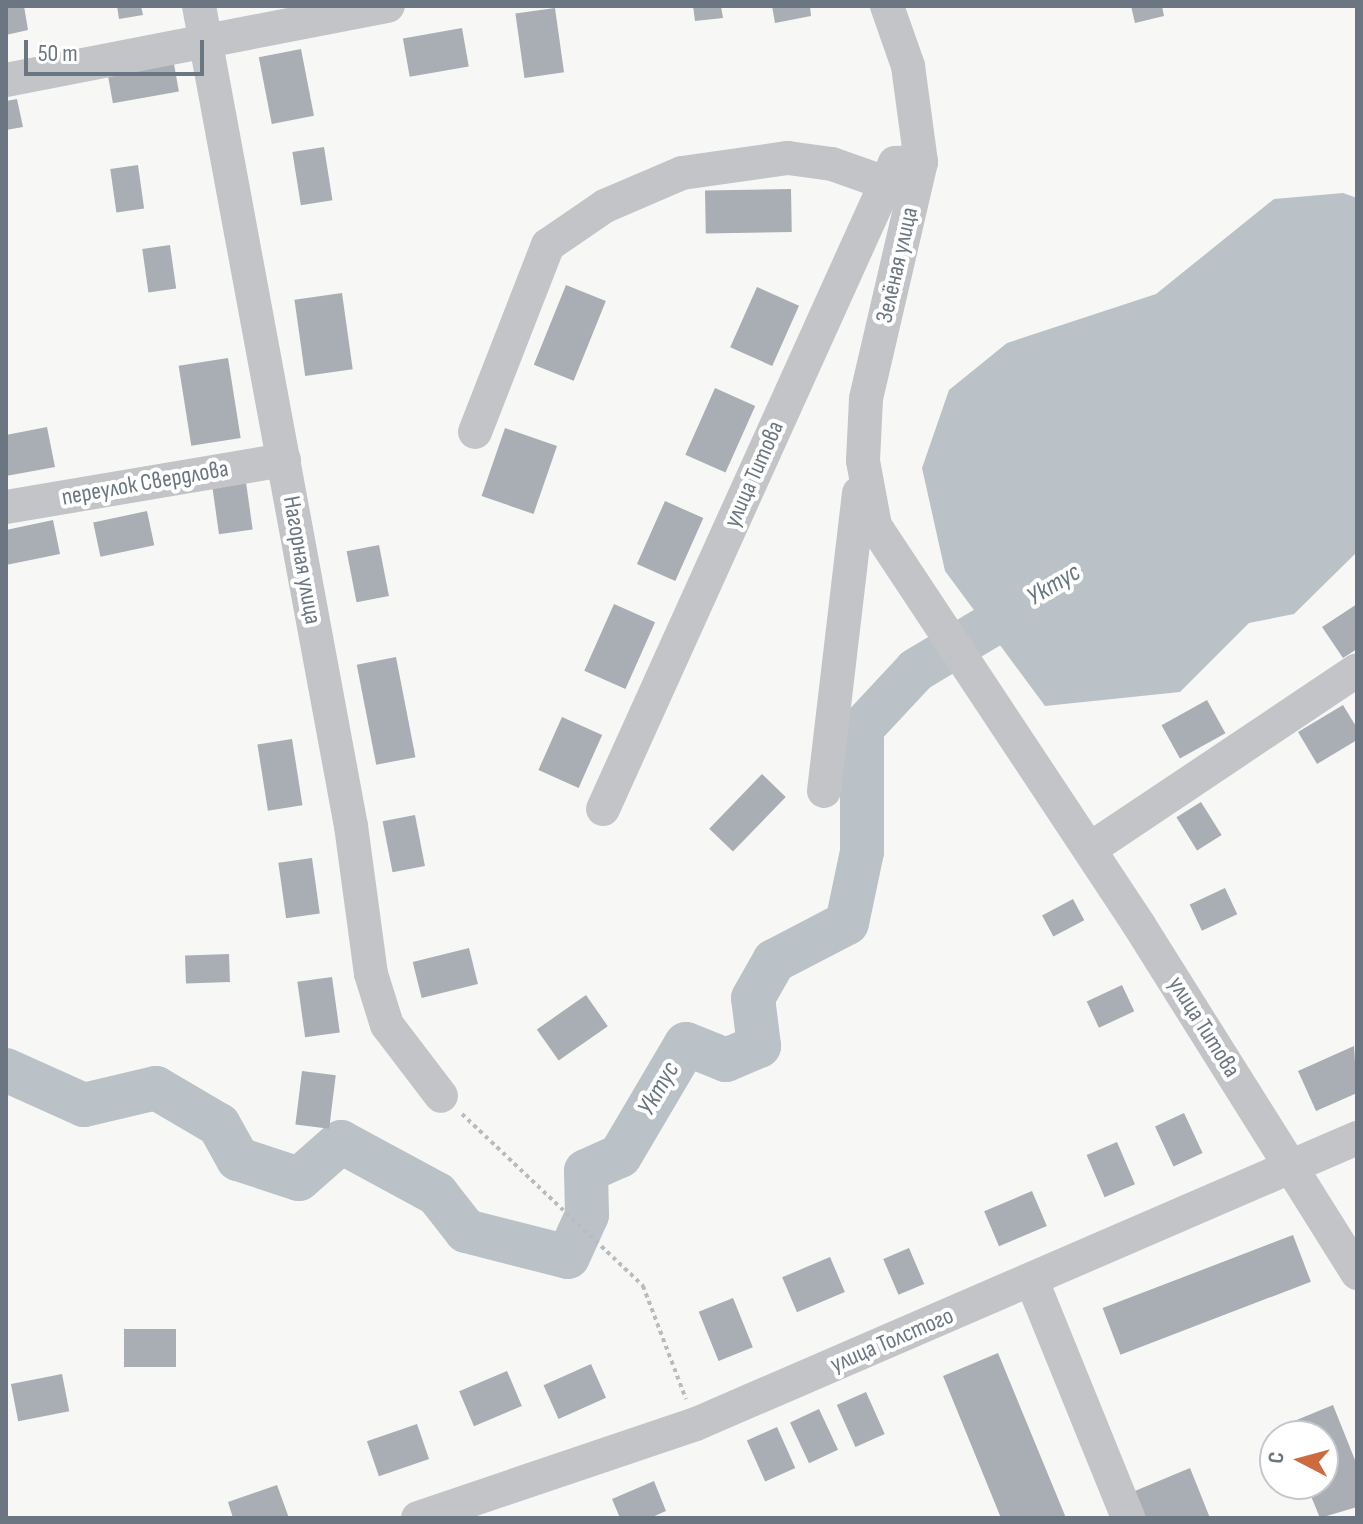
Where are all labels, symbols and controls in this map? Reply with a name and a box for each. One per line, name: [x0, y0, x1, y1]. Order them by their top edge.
scale bar: [28, 24, 208, 74]
text: 50 m: [38, 39, 78, 68]
street label: Зелёная улица: [870, 204, 924, 326]
street label: улица Титова: [718, 416, 790, 532]
street label: переулок Свердлова: [59, 454, 231, 512]
street label: Нагорная улица: [277, 494, 327, 626]
water label: Уктус: [1022, 557, 1086, 613]
street label: улица Титова: [1162, 971, 1246, 1083]
water label: Уктус: [631, 1057, 687, 1121]
street label: улица Толстого: [826, 1301, 958, 1379]
north arrow: [1259, 1420, 1339, 1500]
text: С: [1263, 1451, 1291, 1465]

